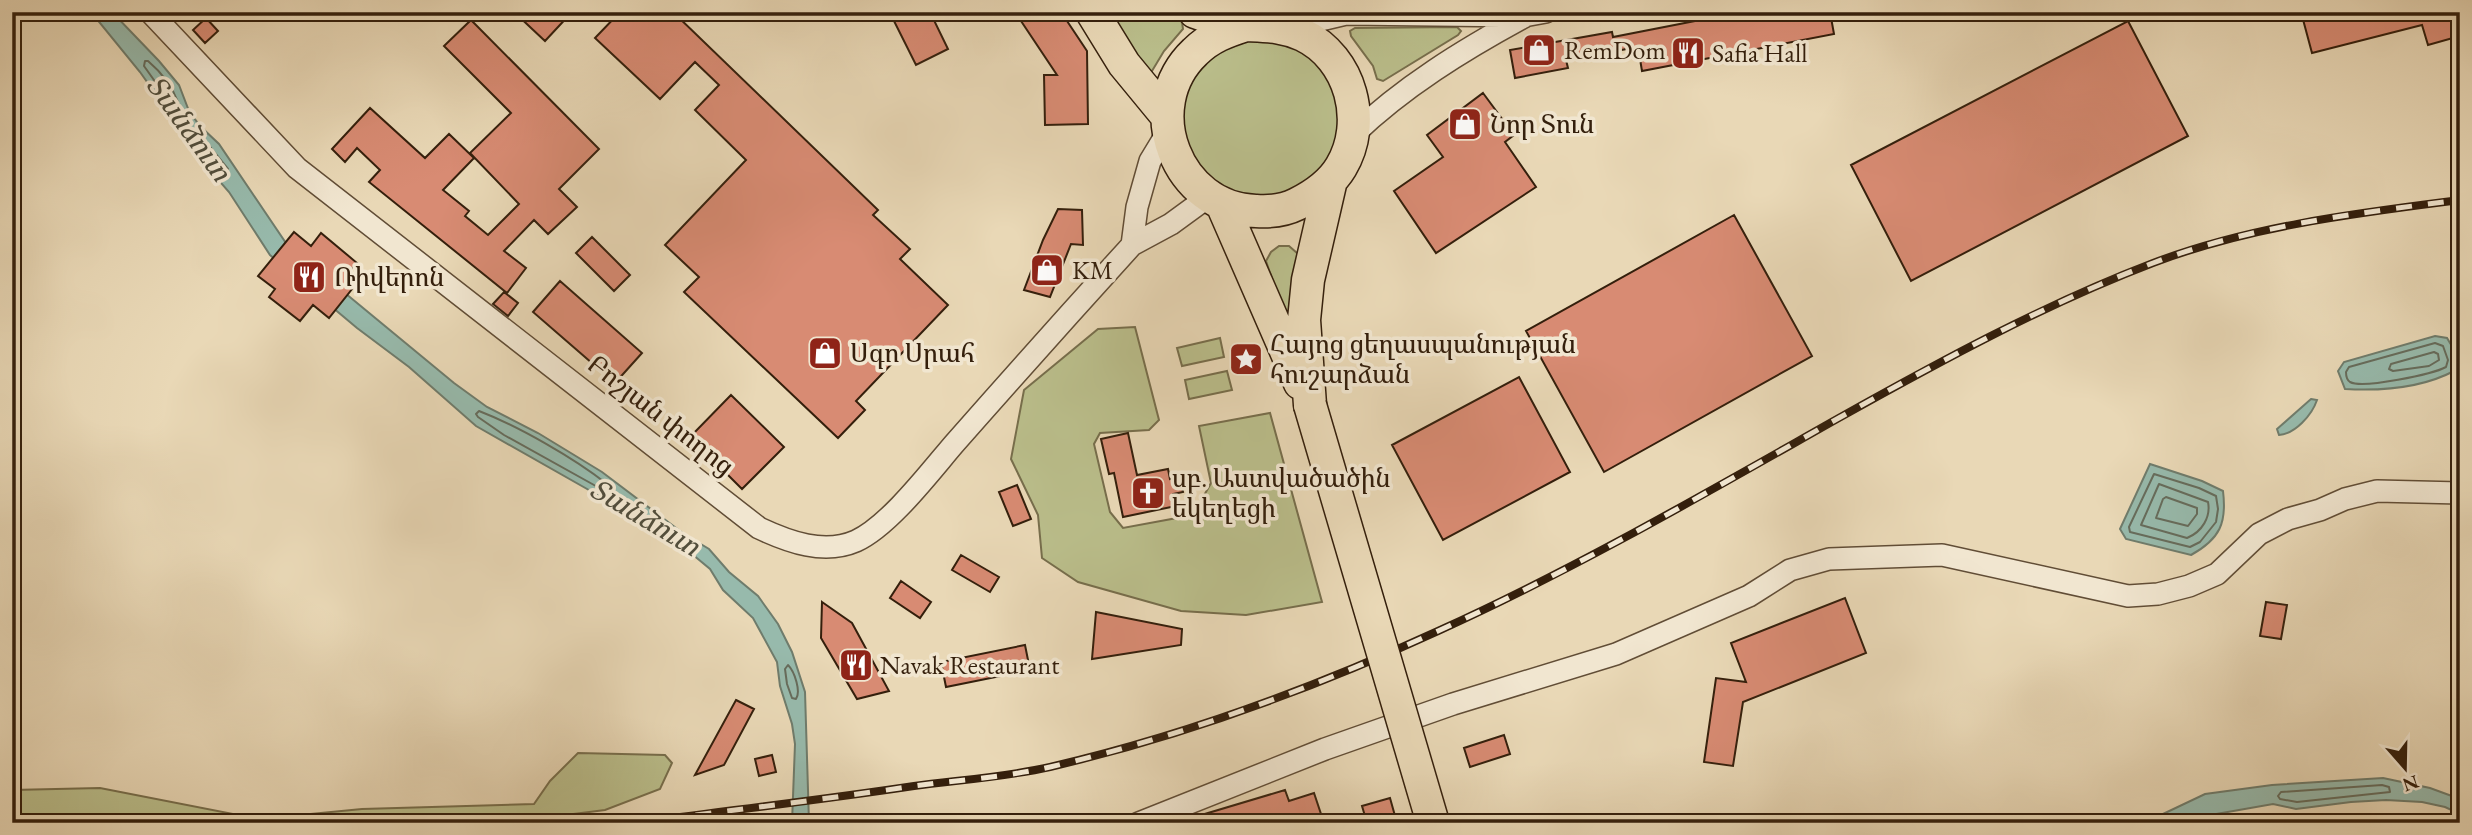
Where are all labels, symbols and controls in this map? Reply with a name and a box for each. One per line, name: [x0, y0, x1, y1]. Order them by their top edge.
shop icon: RemDom: [1520, 31, 1558, 69]
place label: RemDom: [1564, 33, 1666, 67]
restaurant icon: Safia Hall: [1669, 34, 1707, 72]
place label: Safia Hall: [1712, 36, 1807, 70]
water label: Տանձուտ: [139, 68, 240, 189]
shop icon: Նոր Տուն: [1446, 105, 1484, 143]
place label: Նոր Տուն: [1490, 107, 1594, 141]
shop icon: KM: [1028, 251, 1066, 289]
place label: KM: [1072, 253, 1113, 287]
restaurant icon: Ռիվերոն: [290, 258, 328, 296]
place label: Ռիվերոն: [334, 260, 444, 294]
place label: Հայոց ցեղասպանության հուշարձան: [1270, 327, 1576, 391]
shop icon: Սգո Սրահ: [806, 334, 844, 372]
place label: Սգո Սրահ: [850, 336, 975, 370]
place icon: Հայոց ցեղասպանության հուշարձան: [1227, 340, 1265, 378]
street label: Բոշյան փողոց: [581, 347, 741, 483]
place label: սբ. Աստվածածին եկեղեցի: [1172, 461, 1390, 525]
water label: Տանձուտ: [583, 470, 707, 564]
church icon: սբ. Աստվածածին եկեղեցի: [1129, 474, 1167, 512]
restaurant icon: Navak Restaurant: [837, 646, 875, 684]
place label: Navak Restaurant: [880, 648, 1059, 682]
north arrow: [2370, 734, 2440, 804]
text: N: [2399, 769, 2422, 798]

